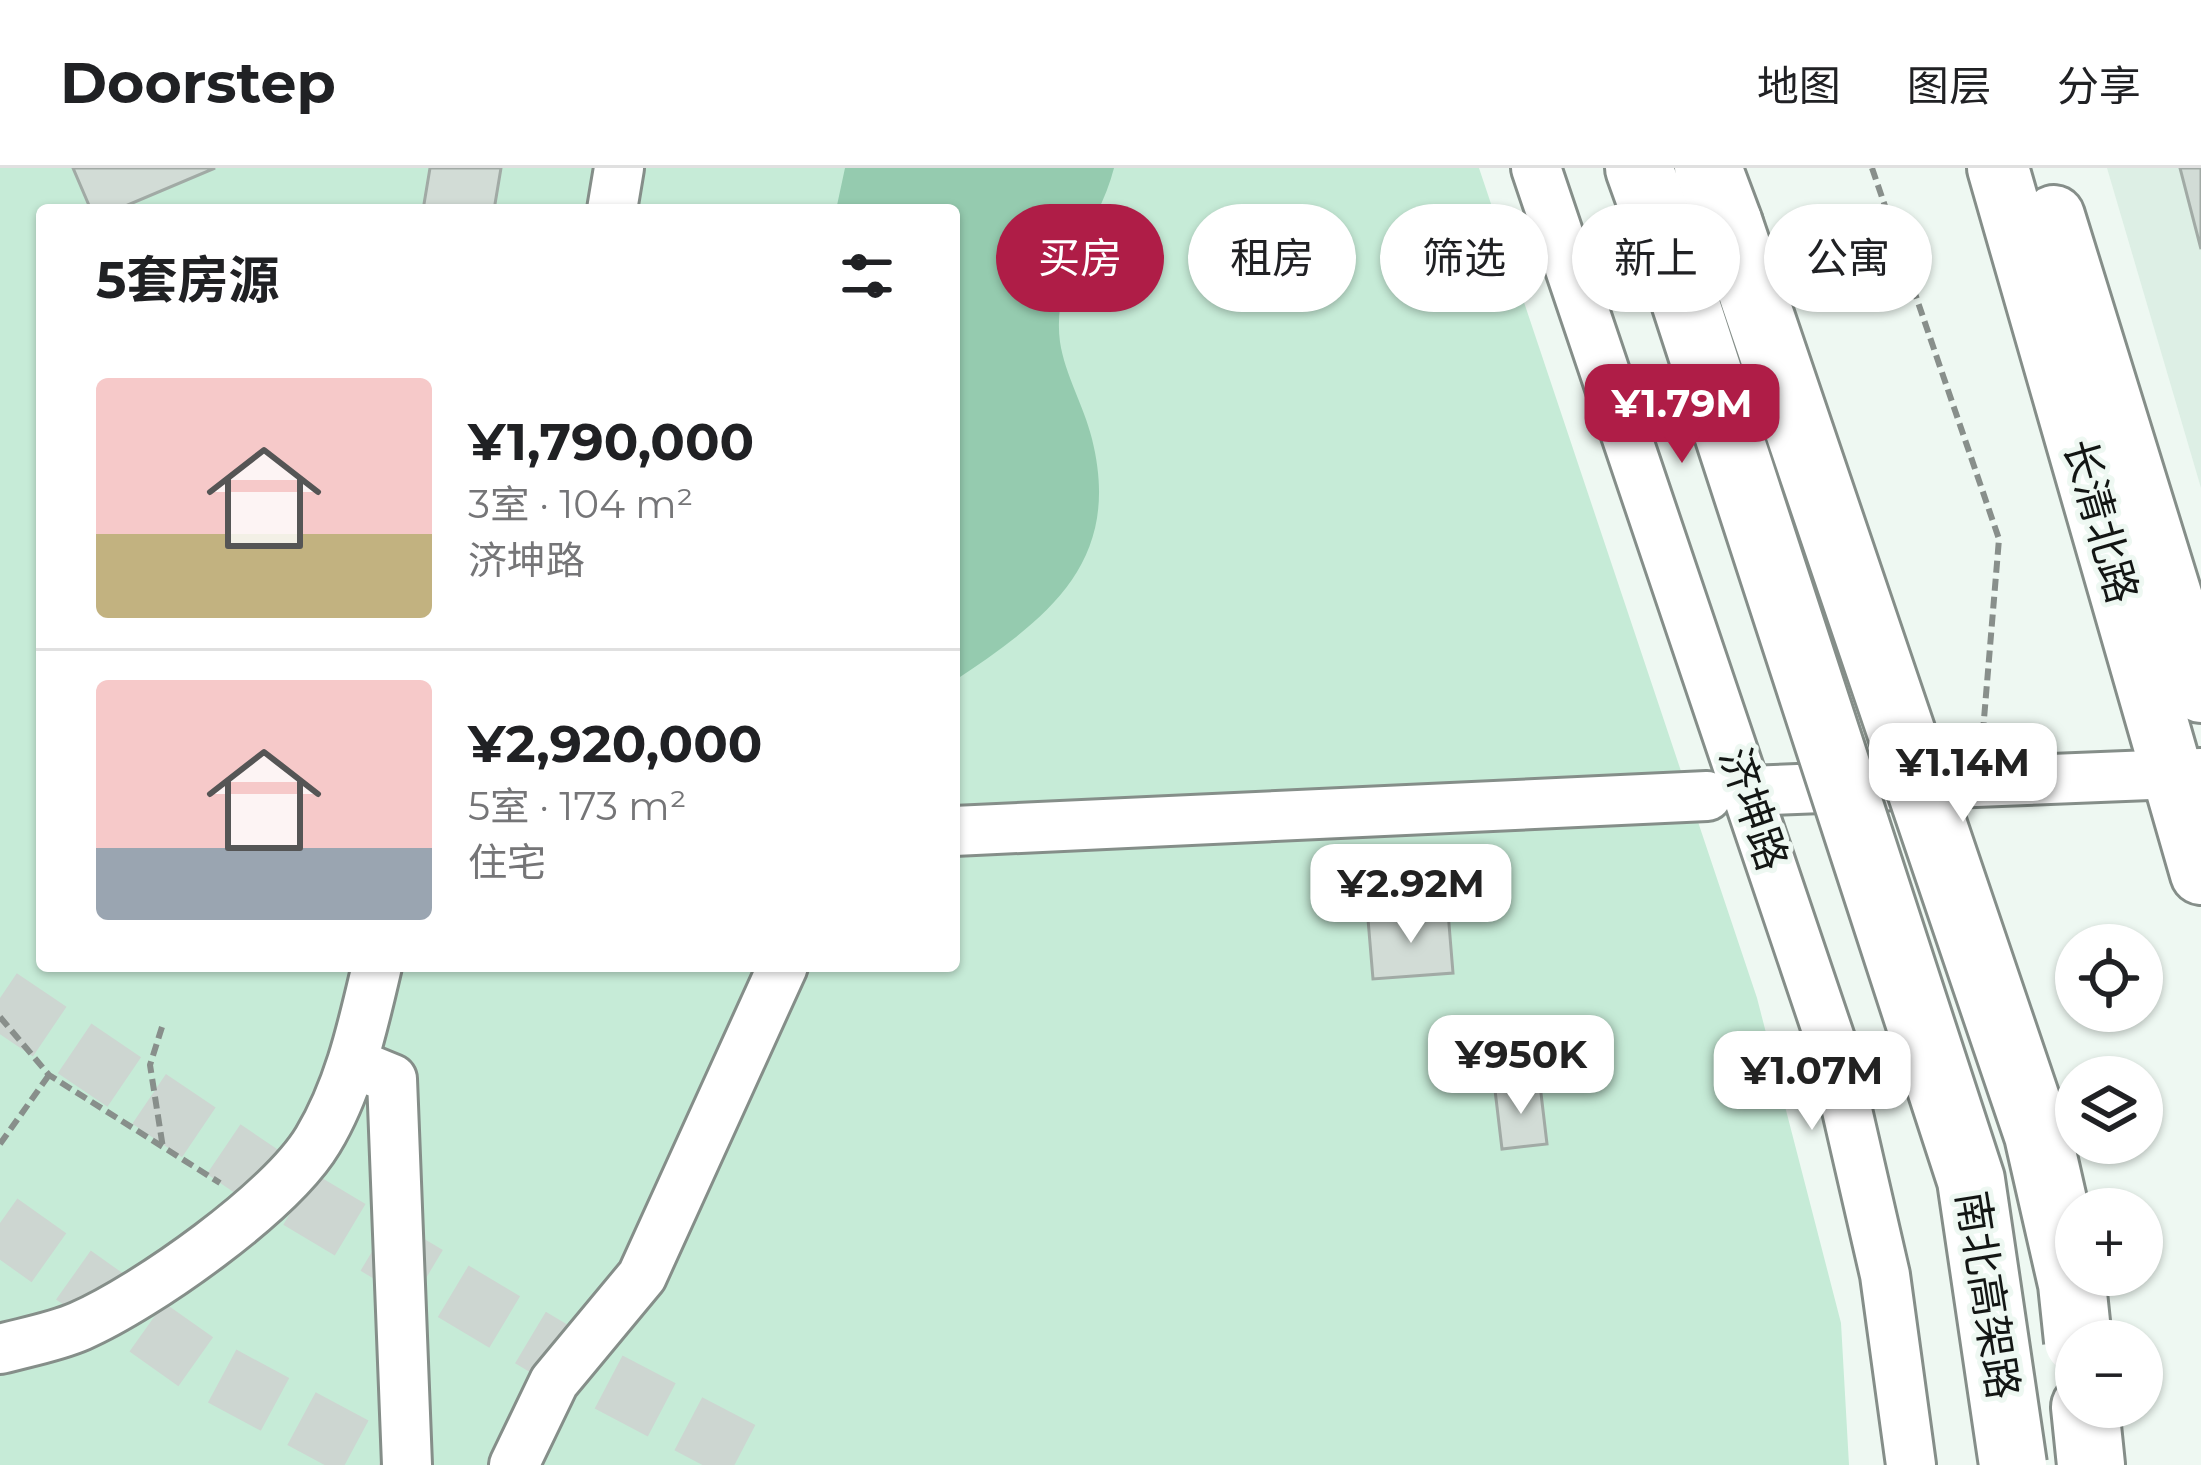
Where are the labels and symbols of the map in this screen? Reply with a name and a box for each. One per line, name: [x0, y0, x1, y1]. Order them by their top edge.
pin: ¥1.79M: [1584, 364, 1780, 466]
street label: 长清北路: [2053, 433, 2149, 609]
pin: ¥1.14M: [1865, 723, 2061, 825]
street label: 济坤路: [1709, 741, 1799, 877]
pin: ¥2.92M: [1313, 844, 1509, 946]
pin: ¥950K: [1437, 1015, 1605, 1117]
pin: ¥1.07M: [1714, 1031, 1910, 1133]
street label: 南北高架路: [1946, 1187, 2030, 1403]

